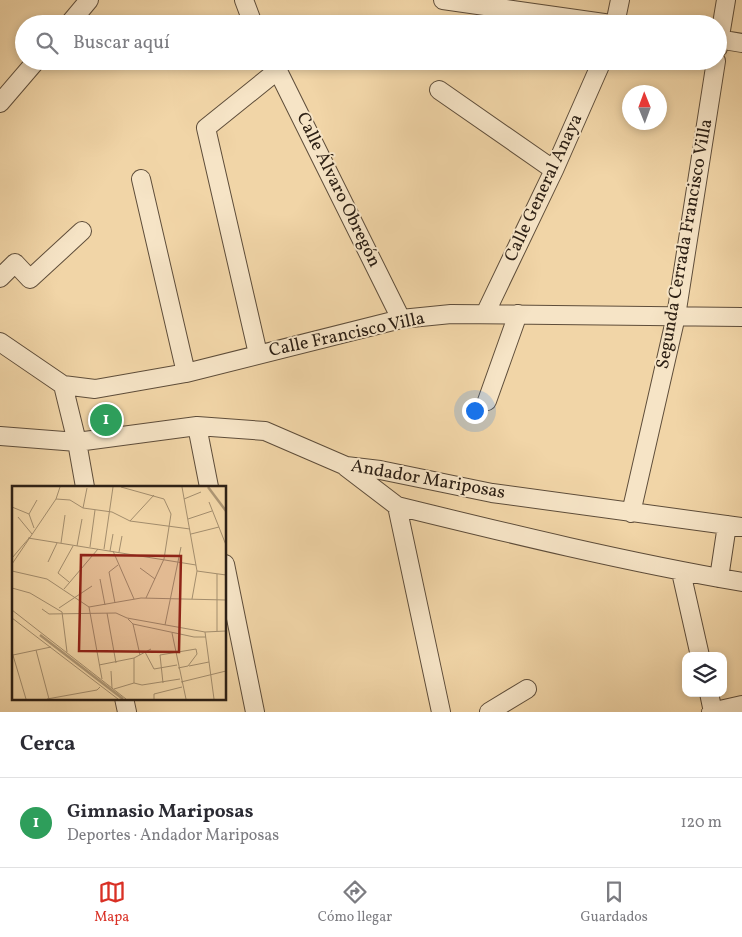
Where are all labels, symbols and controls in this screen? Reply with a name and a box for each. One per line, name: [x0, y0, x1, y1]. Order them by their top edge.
search box: [15, 15, 727, 70]
icon: search: [33, 29, 61, 57]
text: Buscar aquí: [73, 30, 170, 56]
north arrow: [622, 85, 667, 130]
street label: Calle Álvaro Obregón: [290, 108, 386, 272]
street label: Calle General Anaya: [499, 110, 589, 266]
street label: Segunda Cerrada Francisco Villa: [651, 117, 719, 371]
street label: Calle Francisco Villa: [267, 306, 427, 364]
your location: [462, 398, 488, 424]
pin: 1: [90, 401, 122, 439]
street label: Andador Mariposas: [349, 454, 507, 506]
inset map: [12, 486, 226, 700]
map controls: [682, 652, 727, 697]
button: layers: [682, 652, 727, 697]
text: Cerca: [20, 730, 75, 759]
text: Gimnasio Mariposas: [67, 799, 253, 825]
text: 1: [33, 812, 39, 834]
text: 120 m: [680, 812, 722, 834]
text: Deportes · Andador Mariposas: [67, 825, 279, 847]
tab: Mapa: [94, 878, 129, 927]
tab: Cómo llegar: [318, 878, 392, 927]
tab: Guardados: [581, 878, 648, 927]

